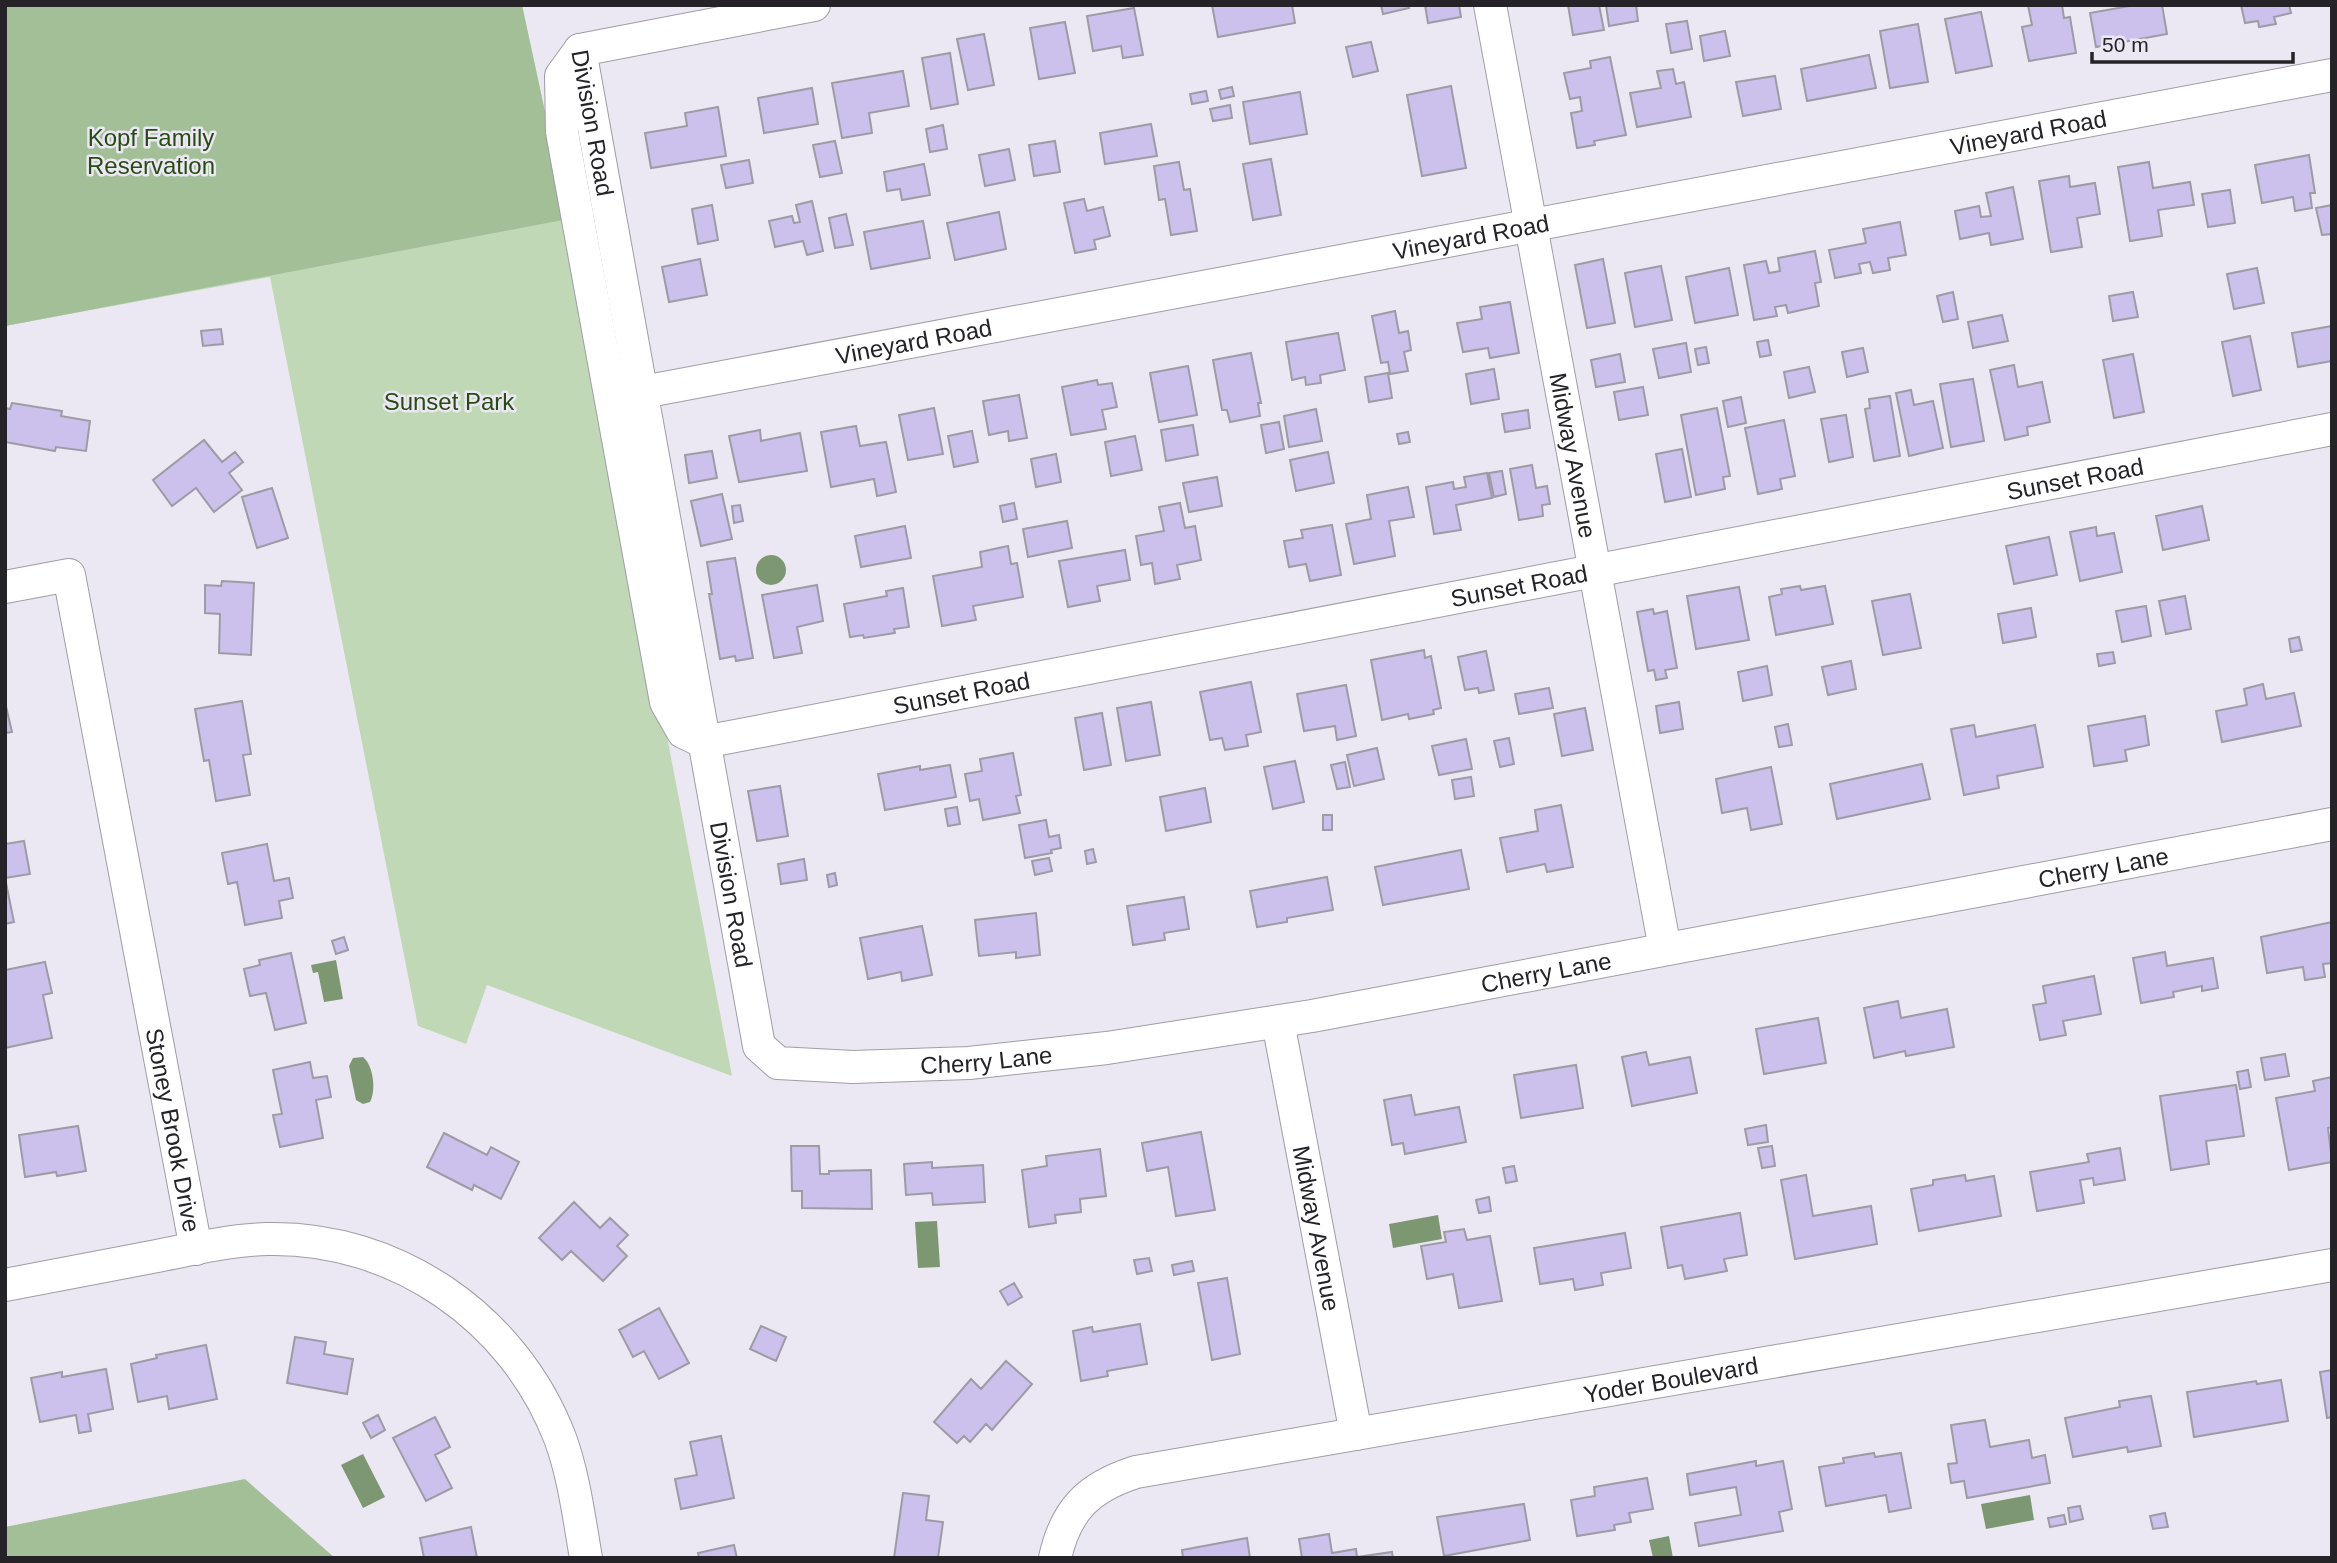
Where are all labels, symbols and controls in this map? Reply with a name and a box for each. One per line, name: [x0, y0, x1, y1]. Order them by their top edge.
scale bar: [2092, 21, 2293, 65]
text: 50 m: [2102, 33, 2149, 56]
street label: Division Road: [567, 48, 619, 198]
street label: Vineyard Road: [1948, 104, 2109, 160]
park label: Kopf Family Reservation: [87, 124, 215, 179]
street label: Vineyard Road: [1391, 209, 1551, 264]
street label: Vineyard Road: [833, 313, 994, 369]
street label: Midway Avenue: [1545, 370, 1602, 540]
park label: Sunset Park: [384, 388, 515, 415]
street label: Sunset Road: [2004, 452, 2146, 505]
street label: Sunset Road: [1448, 559, 1590, 612]
street label: Sunset Road: [891, 666, 1032, 719]
street label: Division Road: [705, 819, 758, 970]
street label: Cherry Lane: [2036, 842, 2171, 893]
street label: Cherry Lane: [1479, 946, 1613, 997]
street label: Stoney Brook Drive: [141, 1026, 206, 1234]
street label: Cherry Lane: [920, 1041, 1053, 1078]
street label: Midway Avenue: [1288, 1143, 1346, 1313]
street label: Yoder Boulevard: [1581, 1351, 1760, 1408]

